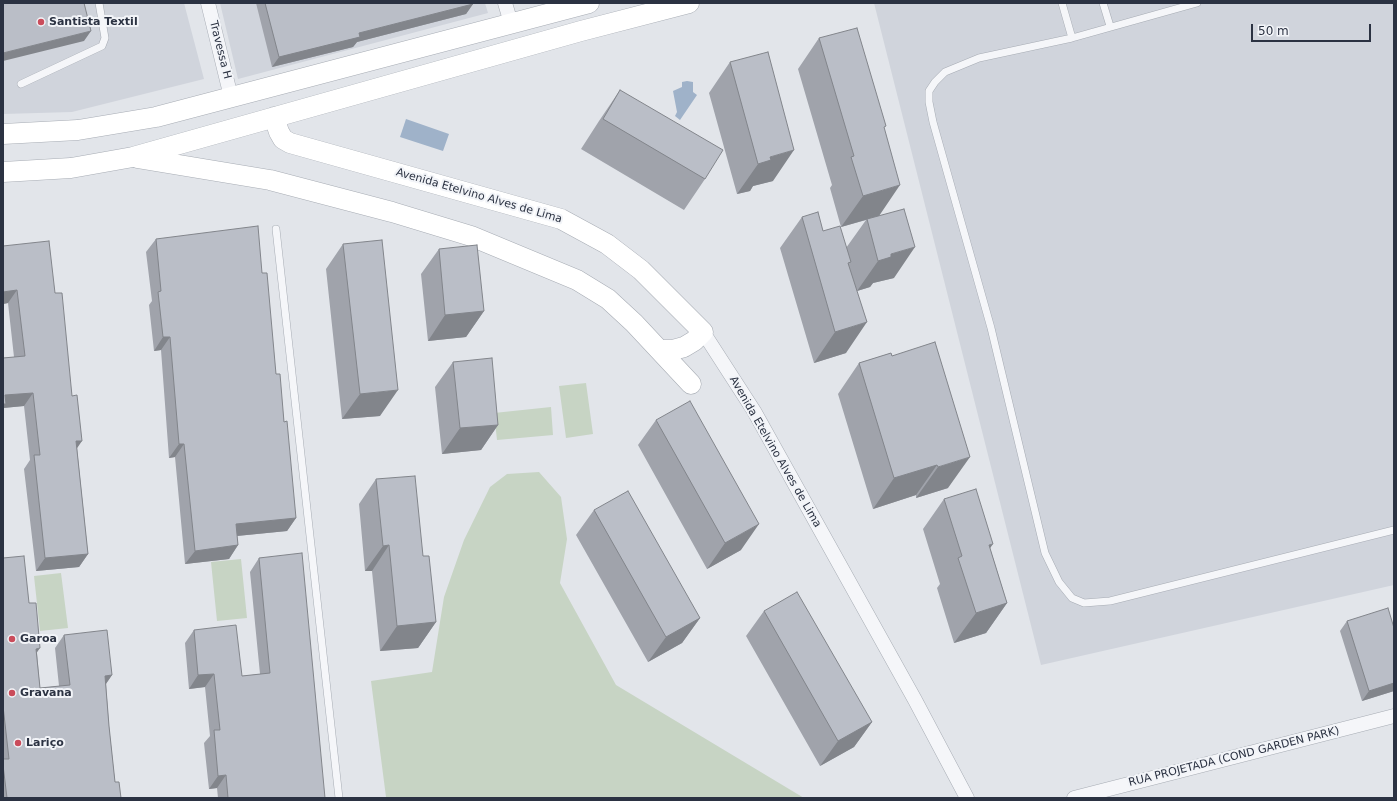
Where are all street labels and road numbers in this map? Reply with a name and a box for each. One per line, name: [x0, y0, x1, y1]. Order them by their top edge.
street label: Travessa H: [206, 19, 234, 81]
street label: Avenida Etelvino Alves de Lima: [394, 166, 564, 226]
street label: Avenida Etelvino Alves de Lima: [726, 374, 824, 530]
street label: RUA PROJETADA (COND GARDEN PARK): [1127, 724, 1341, 790]

